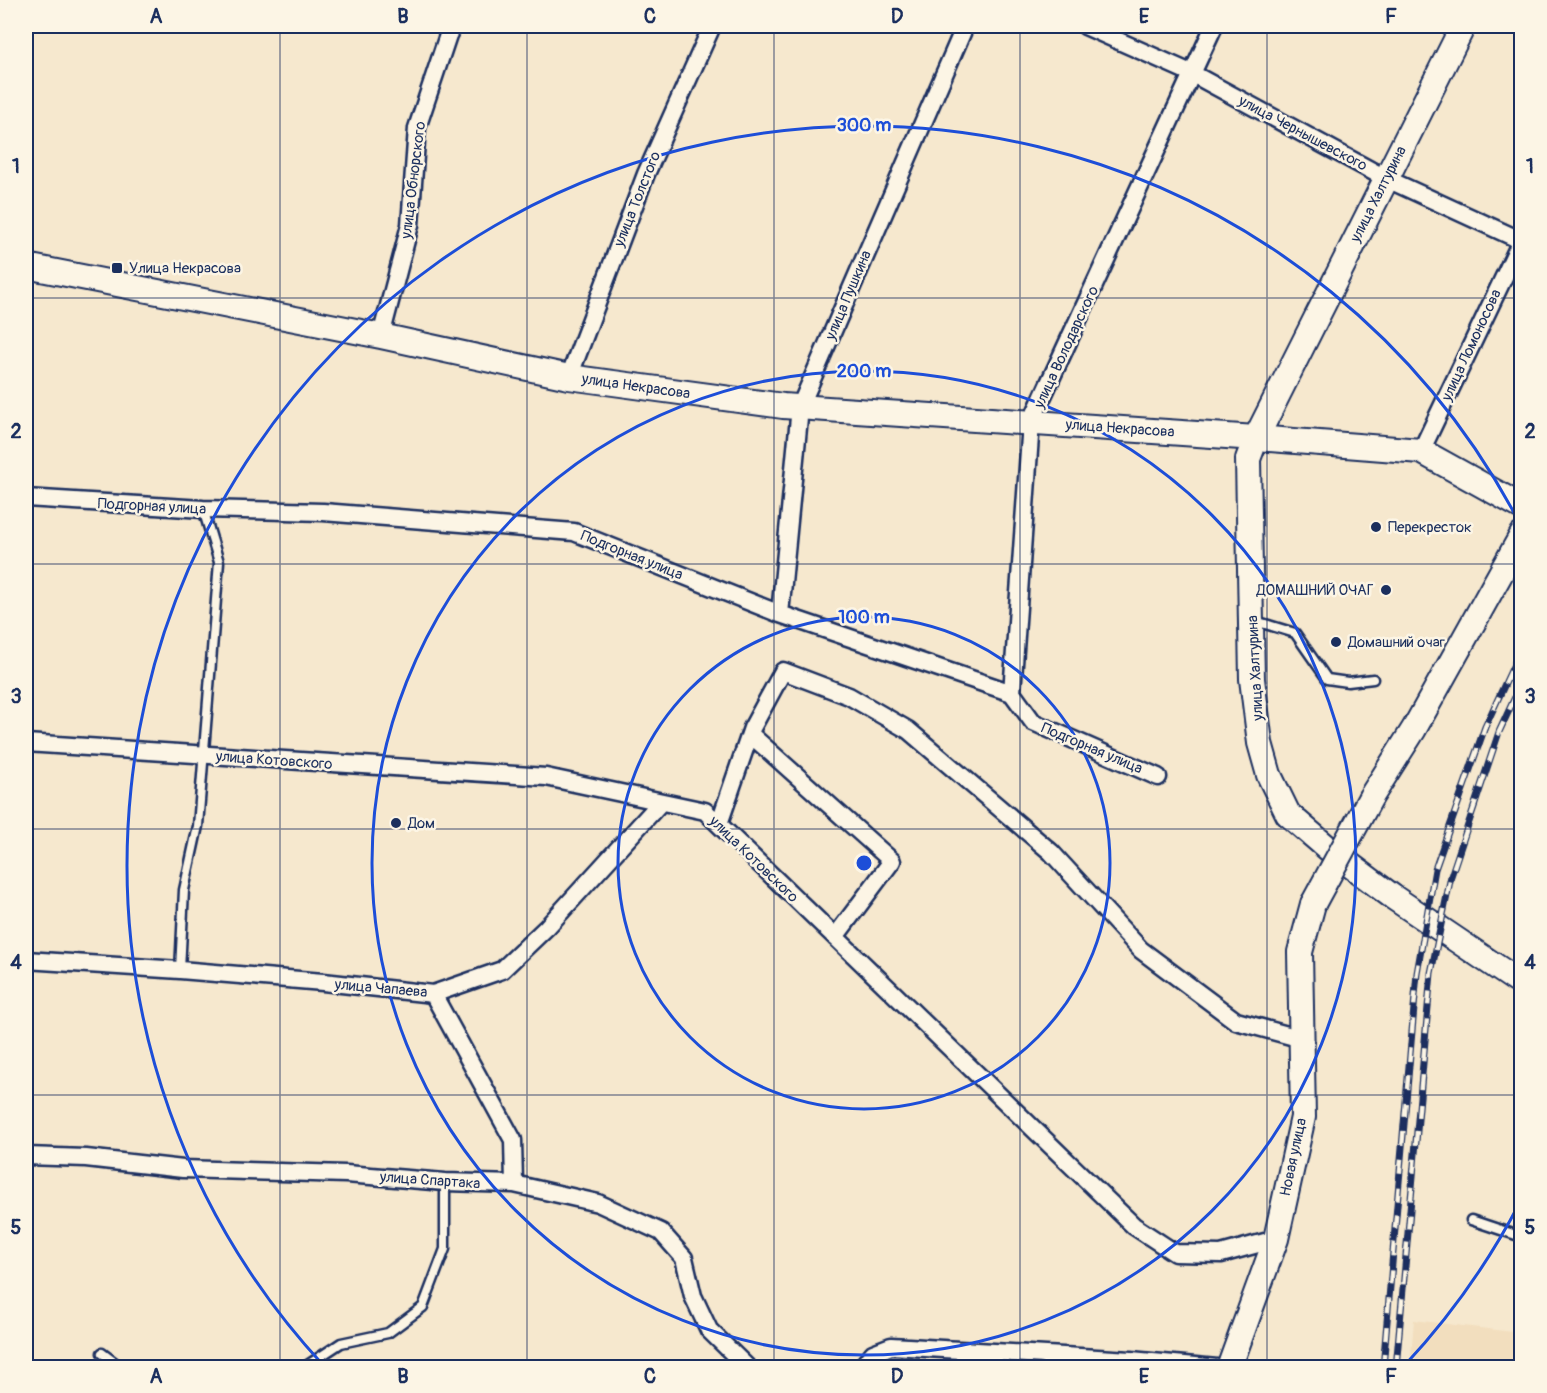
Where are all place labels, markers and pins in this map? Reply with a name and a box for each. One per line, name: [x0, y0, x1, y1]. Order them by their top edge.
place label: Улица Некрасова: [129, 259, 241, 278]
marker: Улица Некрасова: [110, 261, 124, 275]
place label: Перекресток: [1388, 518, 1472, 537]
marker: Перекресток: [1369, 520, 1383, 534]
place label: ДОМАШНИЙ ОЧАГ: [1255, 581, 1374, 600]
marker: ДОМАШНИЙ ОЧАГ: [1379, 583, 1393, 597]
place label: Домашний очаг: [1347, 633, 1445, 652]
marker: Домашний очаг: [1329, 635, 1343, 649]
place label: Дом: [407, 814, 435, 833]
marker: Дом: [389, 816, 403, 830]
centre of rings: [854, 853, 874, 873]

